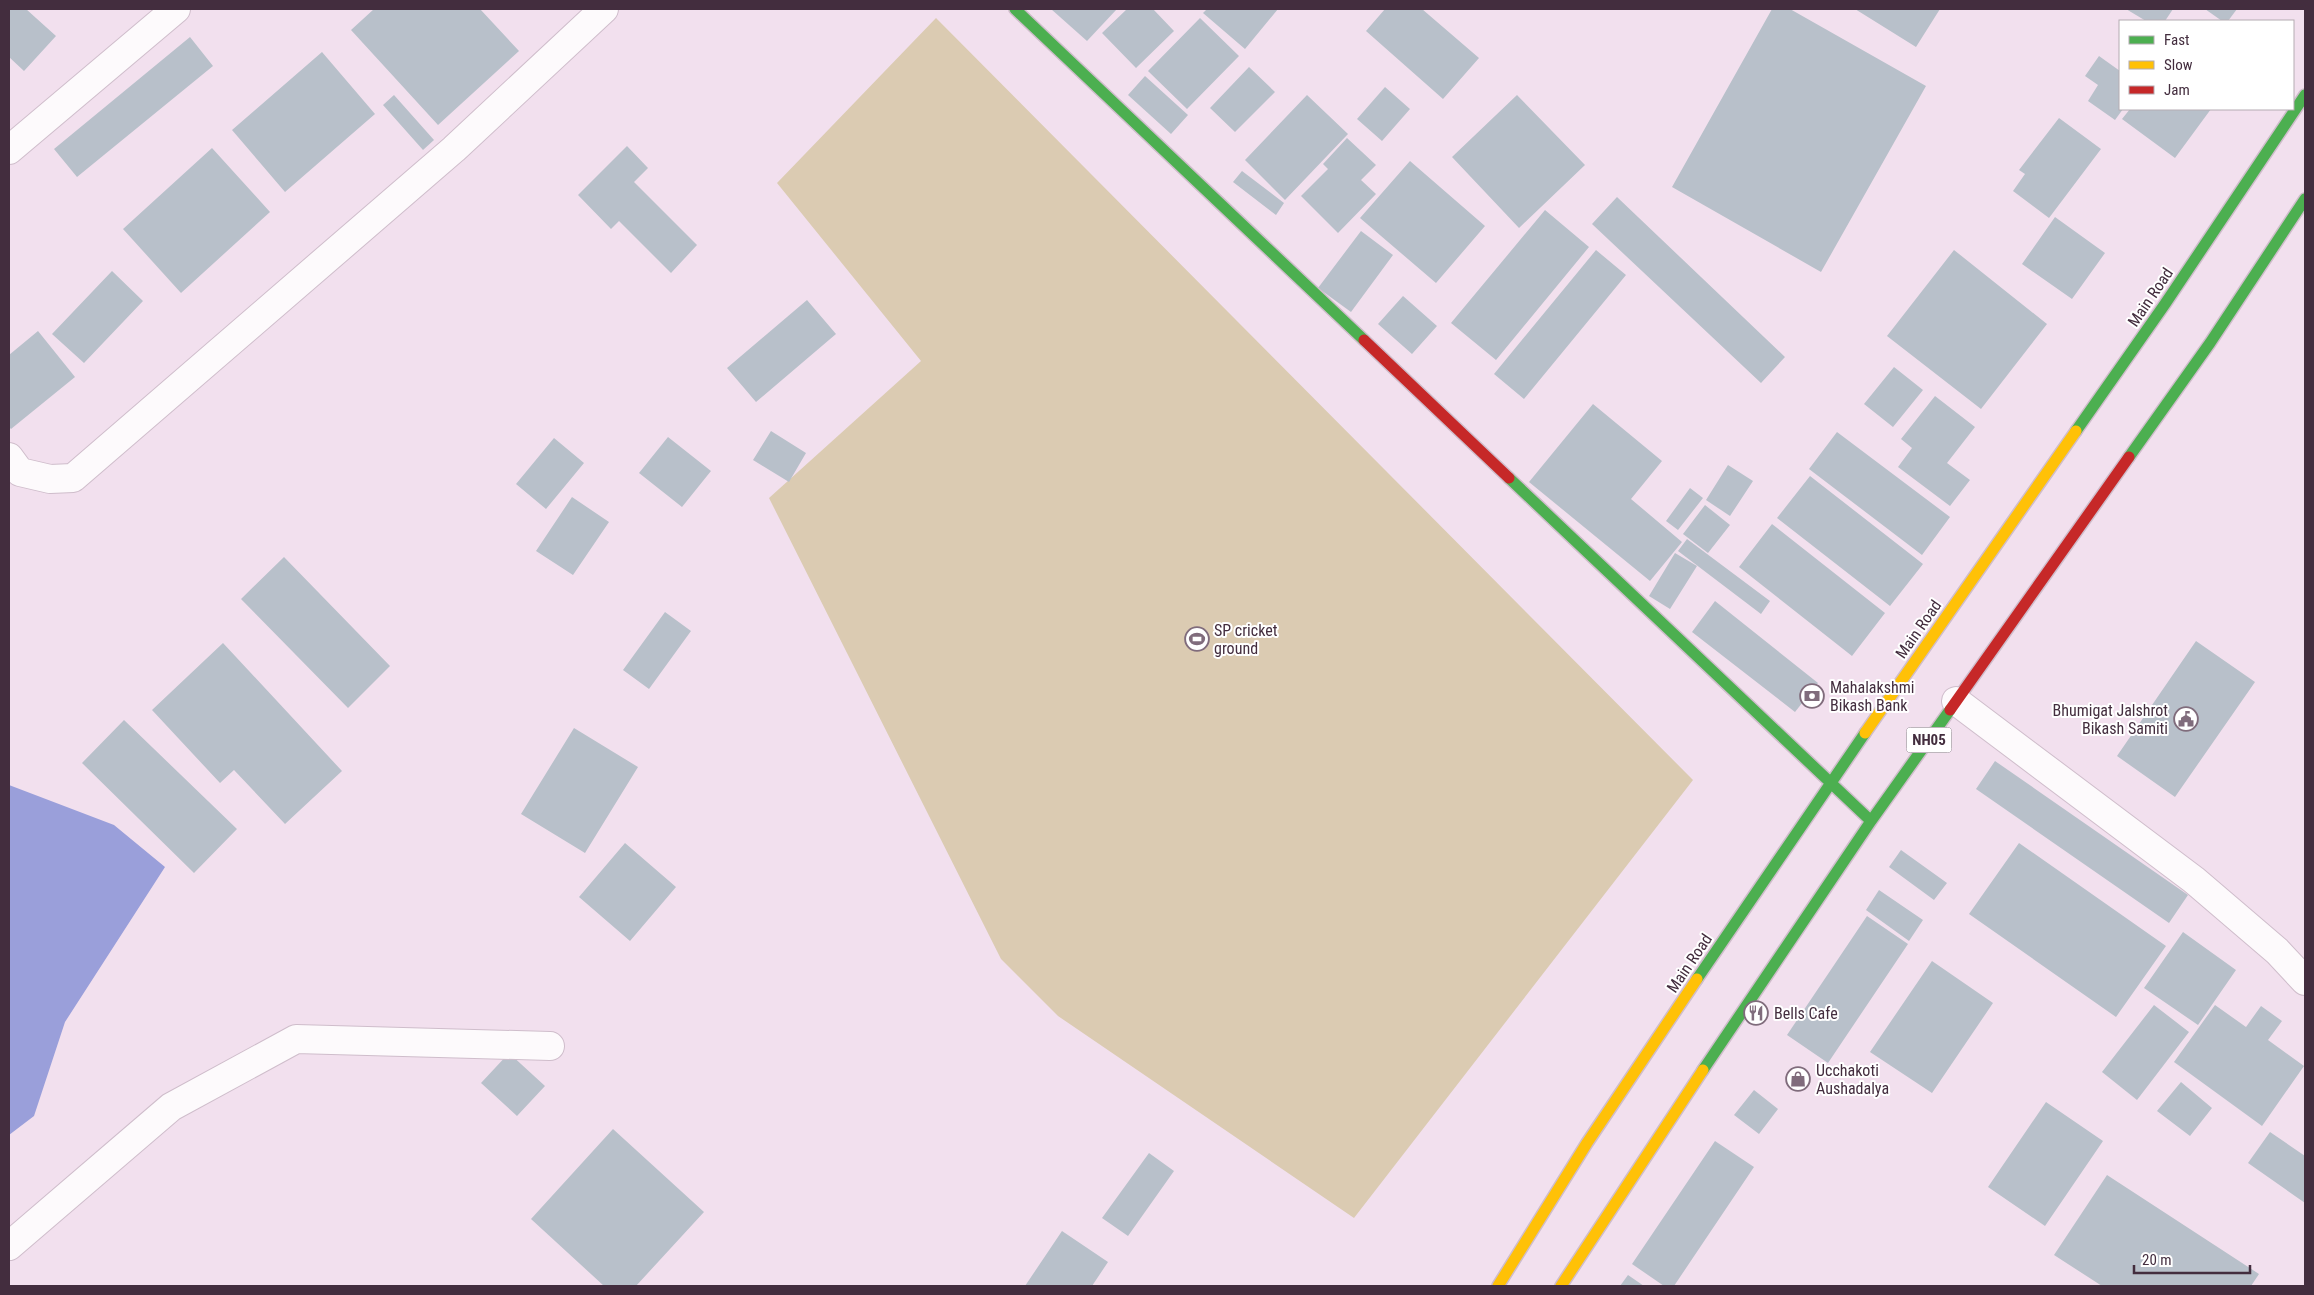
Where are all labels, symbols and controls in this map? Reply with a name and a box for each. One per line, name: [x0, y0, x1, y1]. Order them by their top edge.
legend: [2119, 20, 2294, 110]
text: Fast: [2164, 31, 2189, 49]
text: Slow: [2164, 56, 2193, 74]
text: Jam: [2164, 81, 2190, 99]
street label: Main Road: [2124, 264, 2177, 330]
street label: Main Road: [1891, 596, 1945, 662]
place label: SP cricket ground: [1214, 621, 1278, 658]
sports icon: SP cricket ground: [1184, 626, 1210, 652]
place label: Mahalakshmi Bikash Bank: [1830, 678, 1914, 715]
bank icon: Mahalakshmi Bikash Bank: [1799, 683, 1825, 709]
place label: Bhumigat Jalshrot Bikash Samiti: [2053, 701, 2168, 738]
public building icon: Bhumigat Jalshrot Bikash Samiti: [2173, 706, 2199, 732]
road number: NH05: [1906, 728, 1952, 752]
street label: Main Road: [1663, 930, 1716, 996]
restaurant icon: Bells Cafe: [1743, 1000, 1769, 1026]
place label: Bells Cafe: [1774, 1004, 1838, 1023]
place label: Ucchakoti Aushadalya: [1816, 1061, 1889, 1098]
shop icon: Ucchakoti Aushadalya: [1785, 1066, 1811, 1092]
scale bar: [2134, 1242, 2250, 1274]
text: 20 m: [2142, 1251, 2172, 1269]

